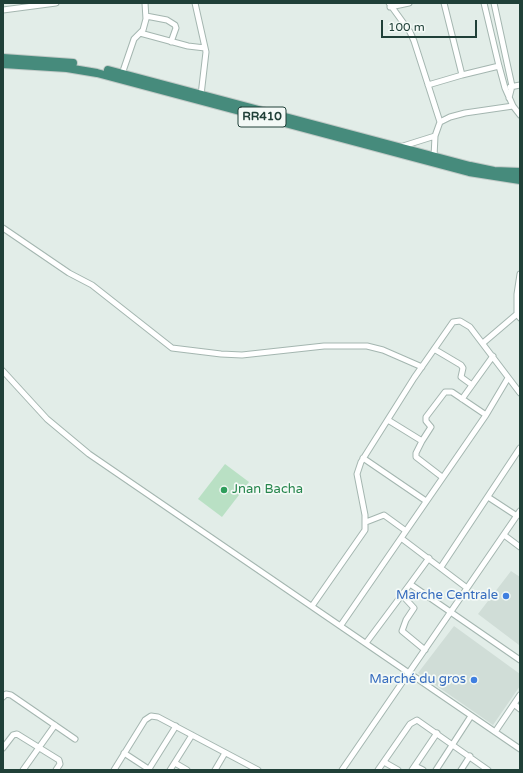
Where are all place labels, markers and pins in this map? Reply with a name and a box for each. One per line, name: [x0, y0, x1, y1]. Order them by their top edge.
place label: Jnan Bacha: [232, 482, 303, 498]
marker: Jnan Bacha: [219, 485, 229, 495]
place label: Marche Centrale: [396, 588, 498, 604]
marker: Marche Centrale: [501, 591, 511, 601]
place label: Marché du gros: [369, 672, 466, 688]
marker: Marché du gros: [469, 675, 479, 685]

